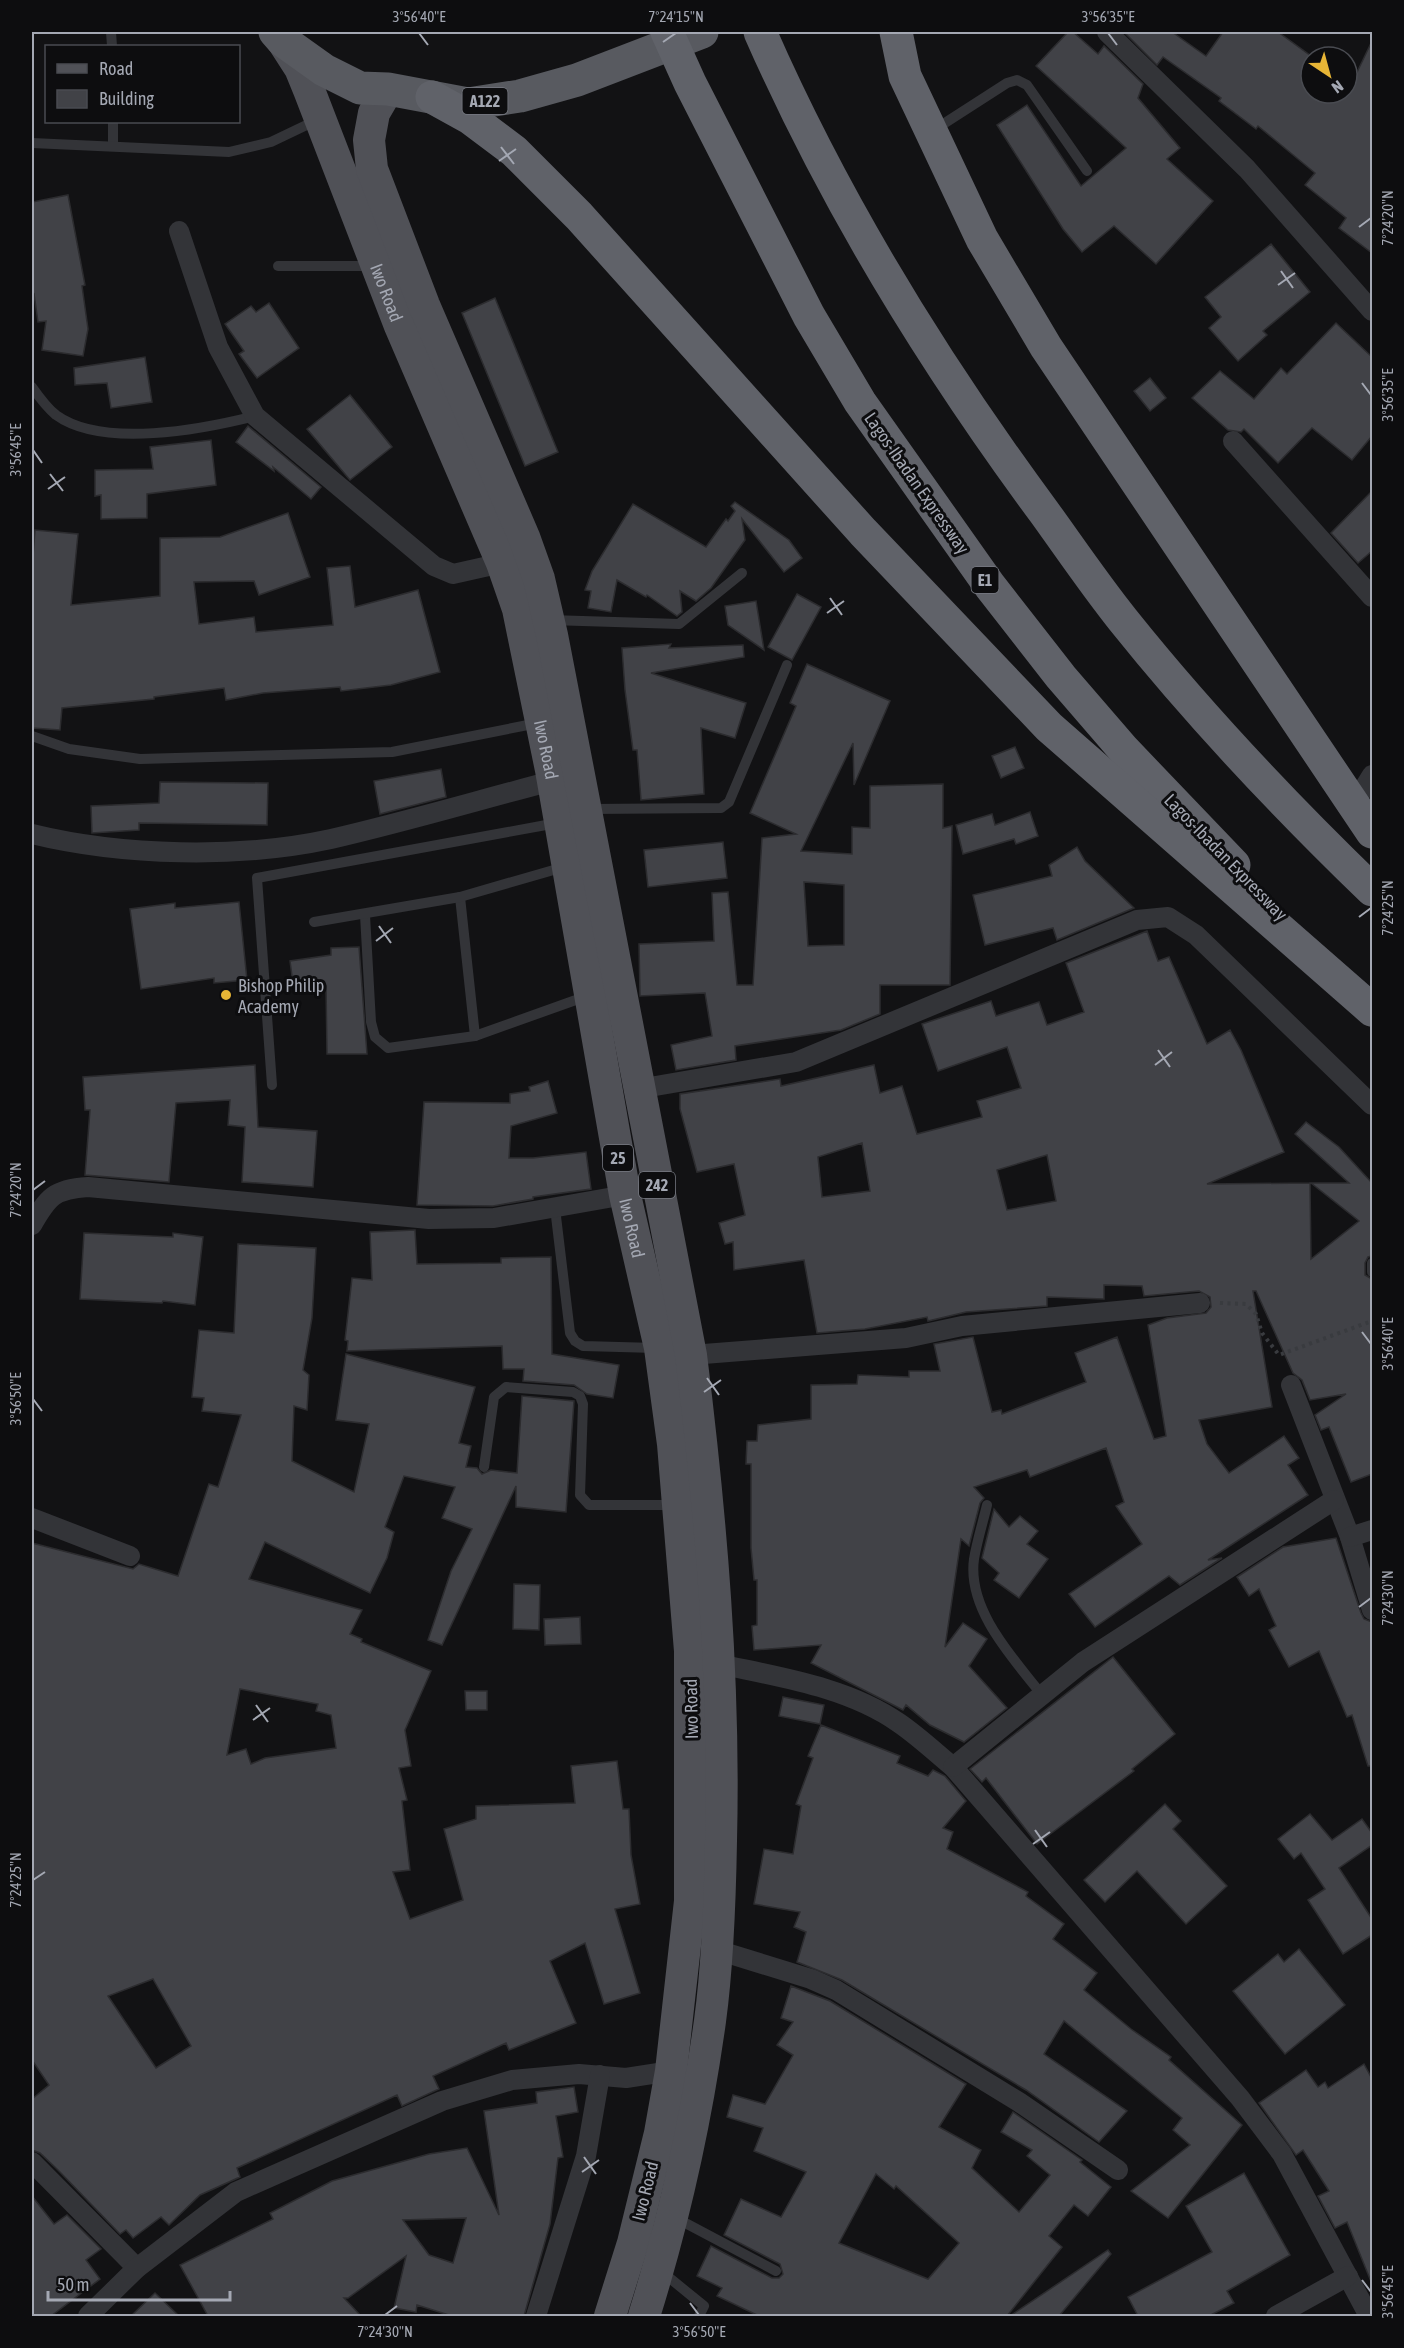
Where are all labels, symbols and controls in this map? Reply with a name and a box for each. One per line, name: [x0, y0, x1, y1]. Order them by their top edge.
text: 3°56'40"E: [392, 8, 446, 25]
text: 7°24'15"N: [648, 8, 704, 25]
text: 3°56'35"E: [1081, 8, 1135, 25]
legend: [45, 45, 240, 123]
north arrow: [1299, 45, 1359, 105]
text: Road: [99, 58, 133, 79]
text: N: [1329, 77, 1347, 97]
text: Building: [99, 88, 154, 109]
road number: A122: [462, 88, 508, 114]
text: 7°24'20"N: [1379, 190, 1396, 246]
street label: Iwo Road: [366, 260, 408, 324]
text: 3°56'35"E: [1379, 368, 1396, 422]
street label: Lagos-Ibadan Expressway: [860, 408, 974, 558]
text: 3°56'45"E: [7, 423, 24, 477]
road number: E1: [972, 567, 998, 593]
street label: Iwo Road: [530, 718, 563, 781]
street label: Lagos-Ibadan Expressway: [1160, 789, 1292, 925]
text: 7°24'25"N: [1379, 880, 1396, 936]
place label: Bishop Philip Academy: [238, 975, 324, 1017]
marker: Bishop Philip Academy: [219, 988, 233, 1002]
road number: 25: [603, 1145, 633, 1171]
text: 7°24'20"N: [7, 1162, 24, 1218]
road number: 242: [639, 1172, 675, 1198]
street label: Iwo Road: [615, 1196, 649, 1260]
text: 3°56'40"E: [1379, 1317, 1396, 1371]
text: 3°56'50"E: [7, 1372, 24, 1426]
text: 7°24'30"N: [1379, 1570, 1396, 1626]
street label: Iwo Road: [680, 1679, 702, 1739]
text: 7°24'25"N: [7, 1852, 24, 1908]
street label: Iwo Road: [627, 2159, 663, 2223]
scale bar: [48, 2264, 230, 2302]
text: 3°56'45"E: [1379, 2265, 1396, 2319]
text: 50 m: [57, 2274, 89, 2295]
text: 7°24'30"N: [357, 2323, 413, 2340]
text: 3°56'50"E: [672, 2323, 726, 2340]

